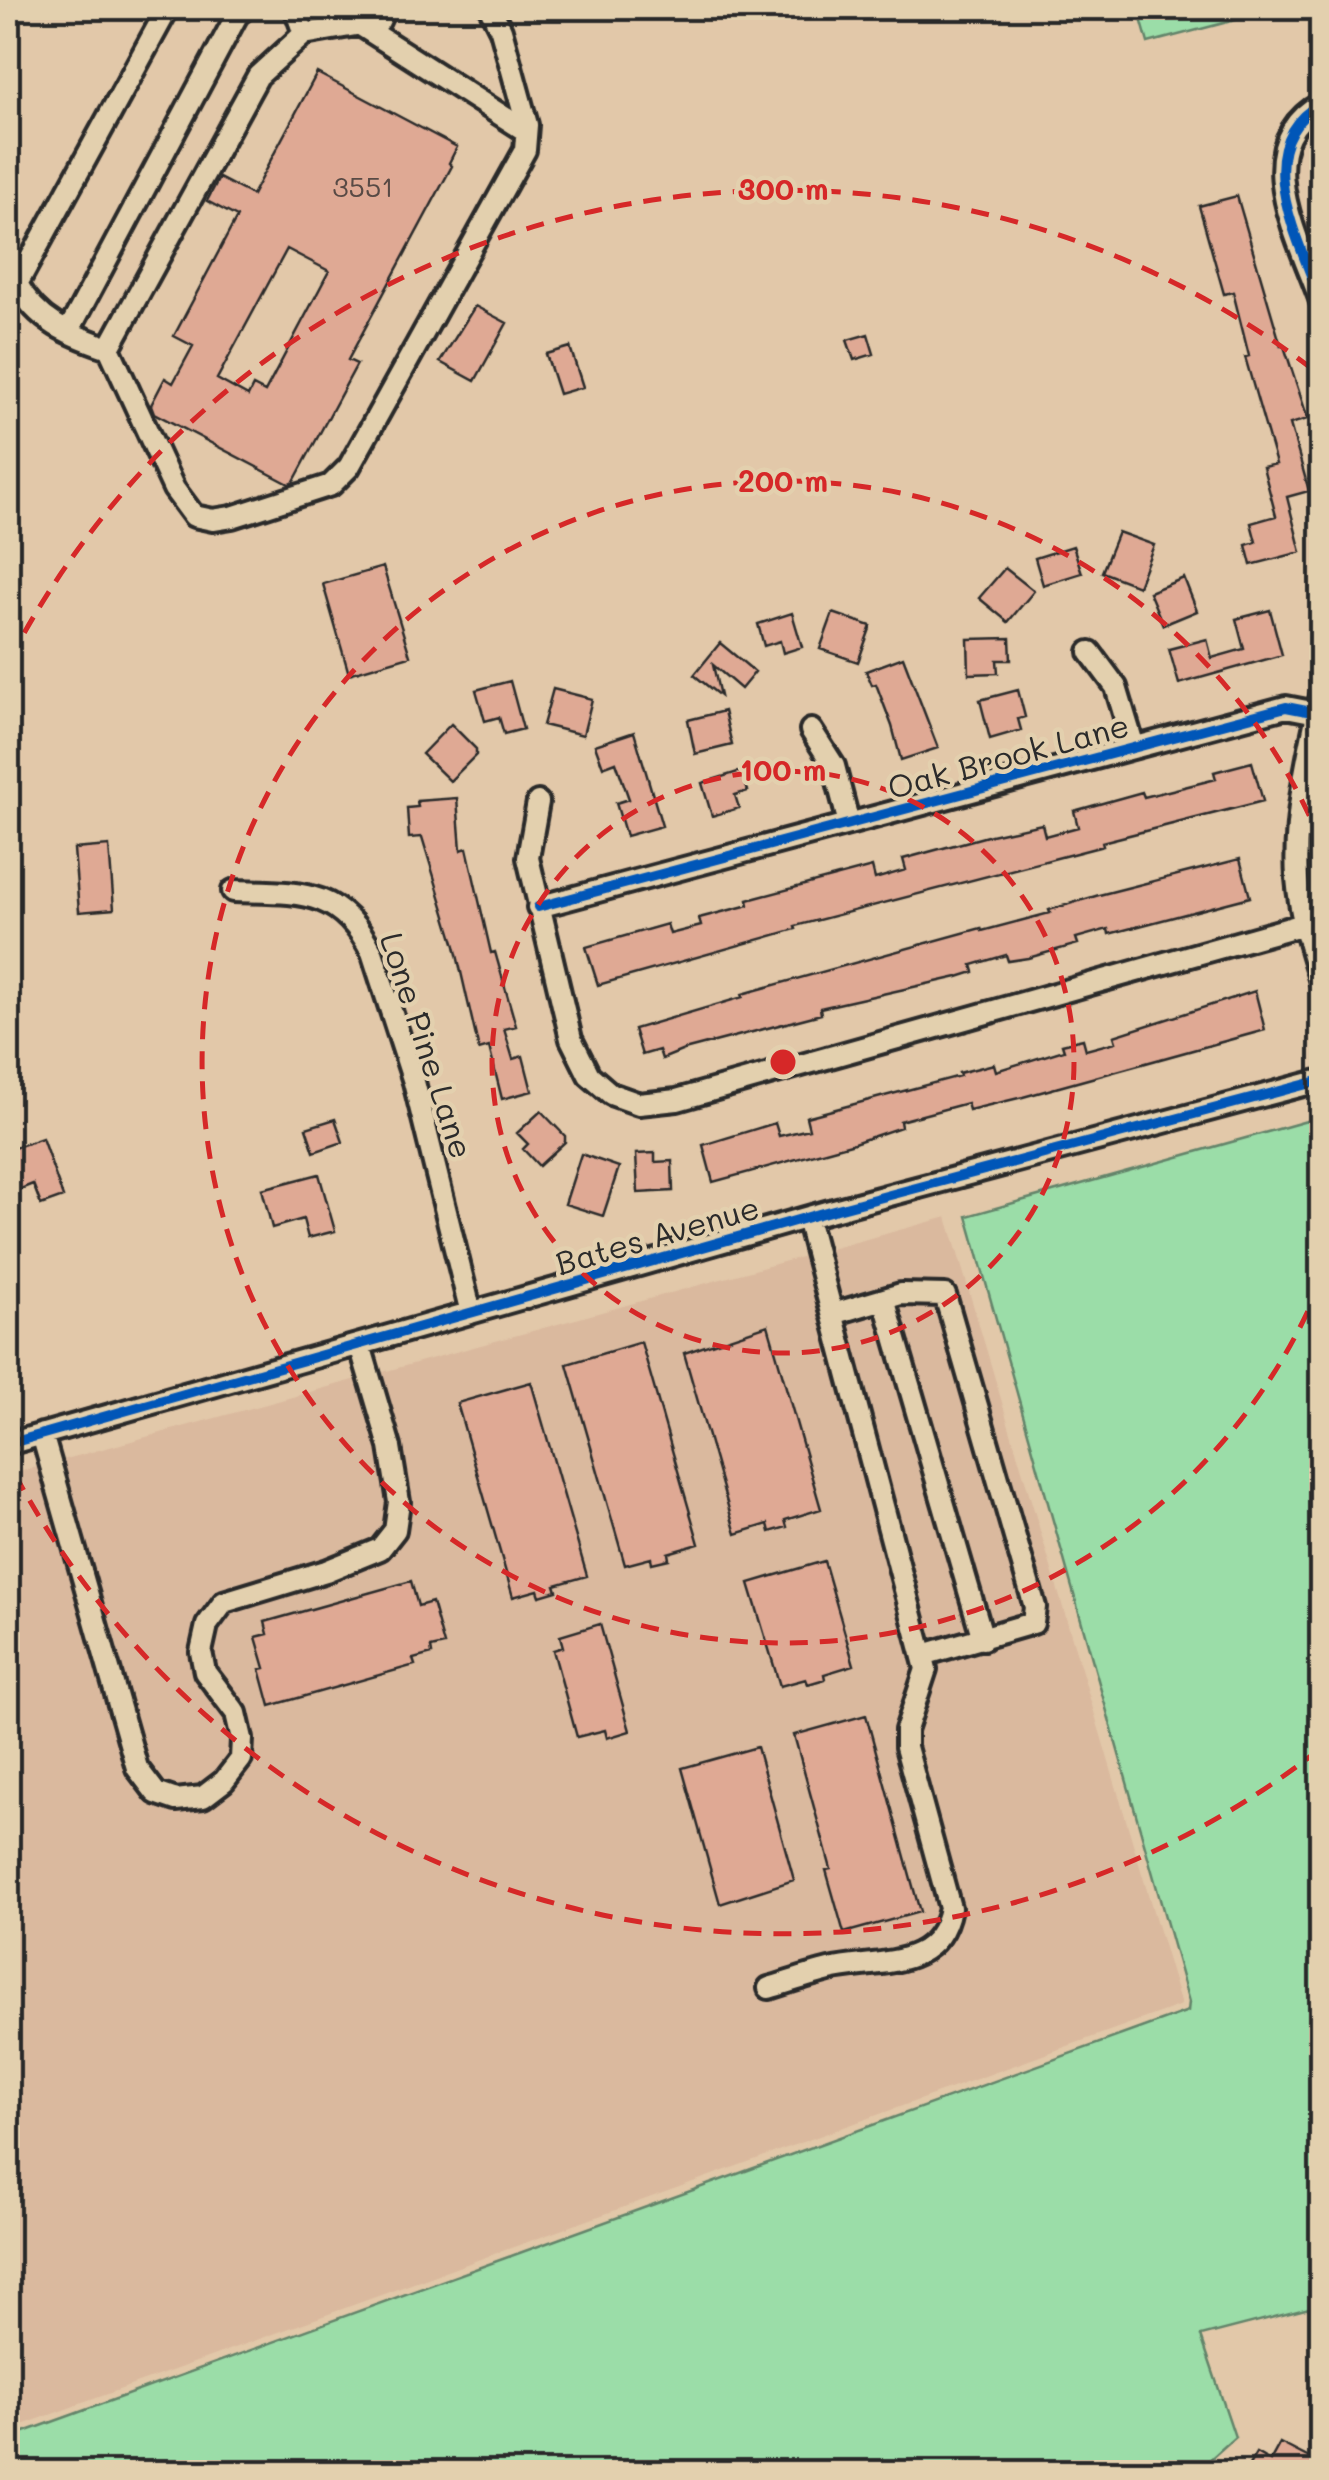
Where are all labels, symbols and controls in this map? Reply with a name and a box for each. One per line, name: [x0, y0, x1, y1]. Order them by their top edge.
house number: 3551: [332, 168, 394, 204]
text: 300 m: [737, 168, 829, 208]
text: 200 m: [738, 460, 828, 500]
street label: Oak Brook Lane: [883, 703, 1133, 807]
text: 100 m: [740, 749, 826, 789]
street label: Lone Pine Lane: [372, 927, 484, 1163]
centre of rings: [765, 1044, 801, 1080]
street label: Bates Avenue: [550, 1185, 764, 1283]

